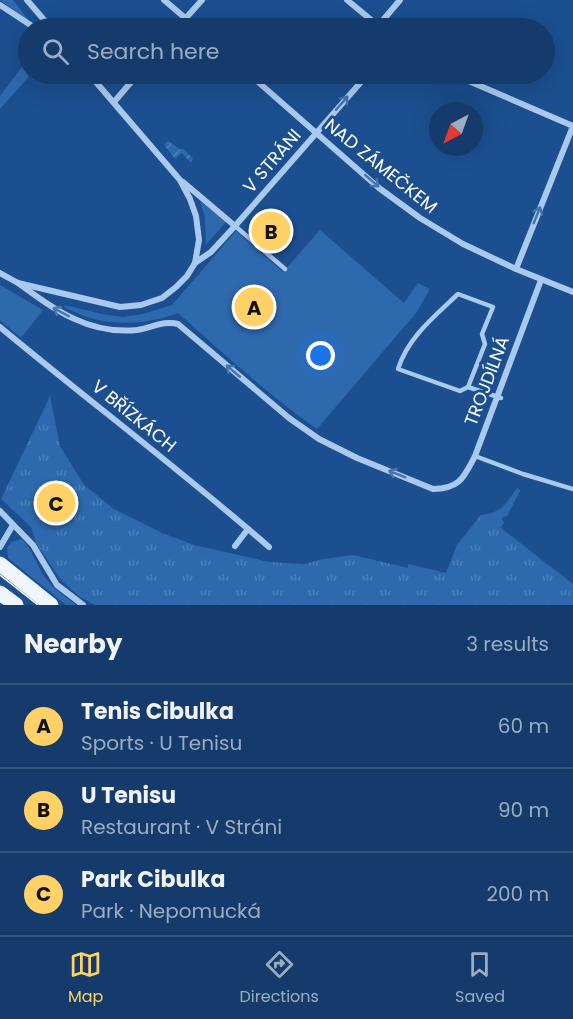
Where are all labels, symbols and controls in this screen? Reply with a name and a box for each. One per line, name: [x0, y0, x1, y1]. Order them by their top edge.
search box: [18, 18, 555, 84]
icon: search: [39, 35, 72, 68]
text: Search here: [87, 36, 220, 67]
one-way arrow: [335, 96, 349, 111]
north arrow: [429, 102, 483, 156]
street label: NAD ZÁMEČKEM: [320, 112, 443, 219]
street label: V STRÁNI: [237, 123, 306, 198]
one-way arrow: [364, 174, 379, 188]
one-way arrow: [532, 206, 543, 225]
pin: B: [252, 208, 290, 254]
pin: A: [234, 284, 274, 330]
one-way arrow: [52, 306, 70, 317]
street label: TROJDÍLNÁ: [458, 332, 515, 429]
your location: [306, 341, 335, 370]
one-way arrow: [226, 364, 241, 378]
street label: V BŘÍZKÁCH: [87, 374, 182, 458]
one-way arrow: [388, 468, 406, 479]
pin: C: [36, 480, 76, 526]
text: Nearby: [24, 626, 122, 662]
text: 3 results: [466, 630, 549, 658]
text: Tenis Cibulka: [81, 696, 234, 727]
text: A: [36, 712, 51, 740]
text: 60 m: [498, 712, 549, 740]
text: Sports · U Tenisu: [81, 729, 242, 757]
text: U Tenisu: [81, 780, 176, 811]
text: B: [37, 796, 50, 824]
text: 90 m: [498, 796, 549, 824]
text: Restaurant · V Stráni: [81, 813, 282, 841]
text: Park Cibulka: [81, 864, 225, 895]
text: C: [36, 880, 51, 908]
text: 200 m: [486, 880, 549, 908]
text: Park · Nepomucká: [81, 897, 261, 925]
tab: Map: [68, 948, 103, 1009]
tab: Directions: [240, 948, 319, 1009]
tab: Saved: [455, 948, 505, 1009]

